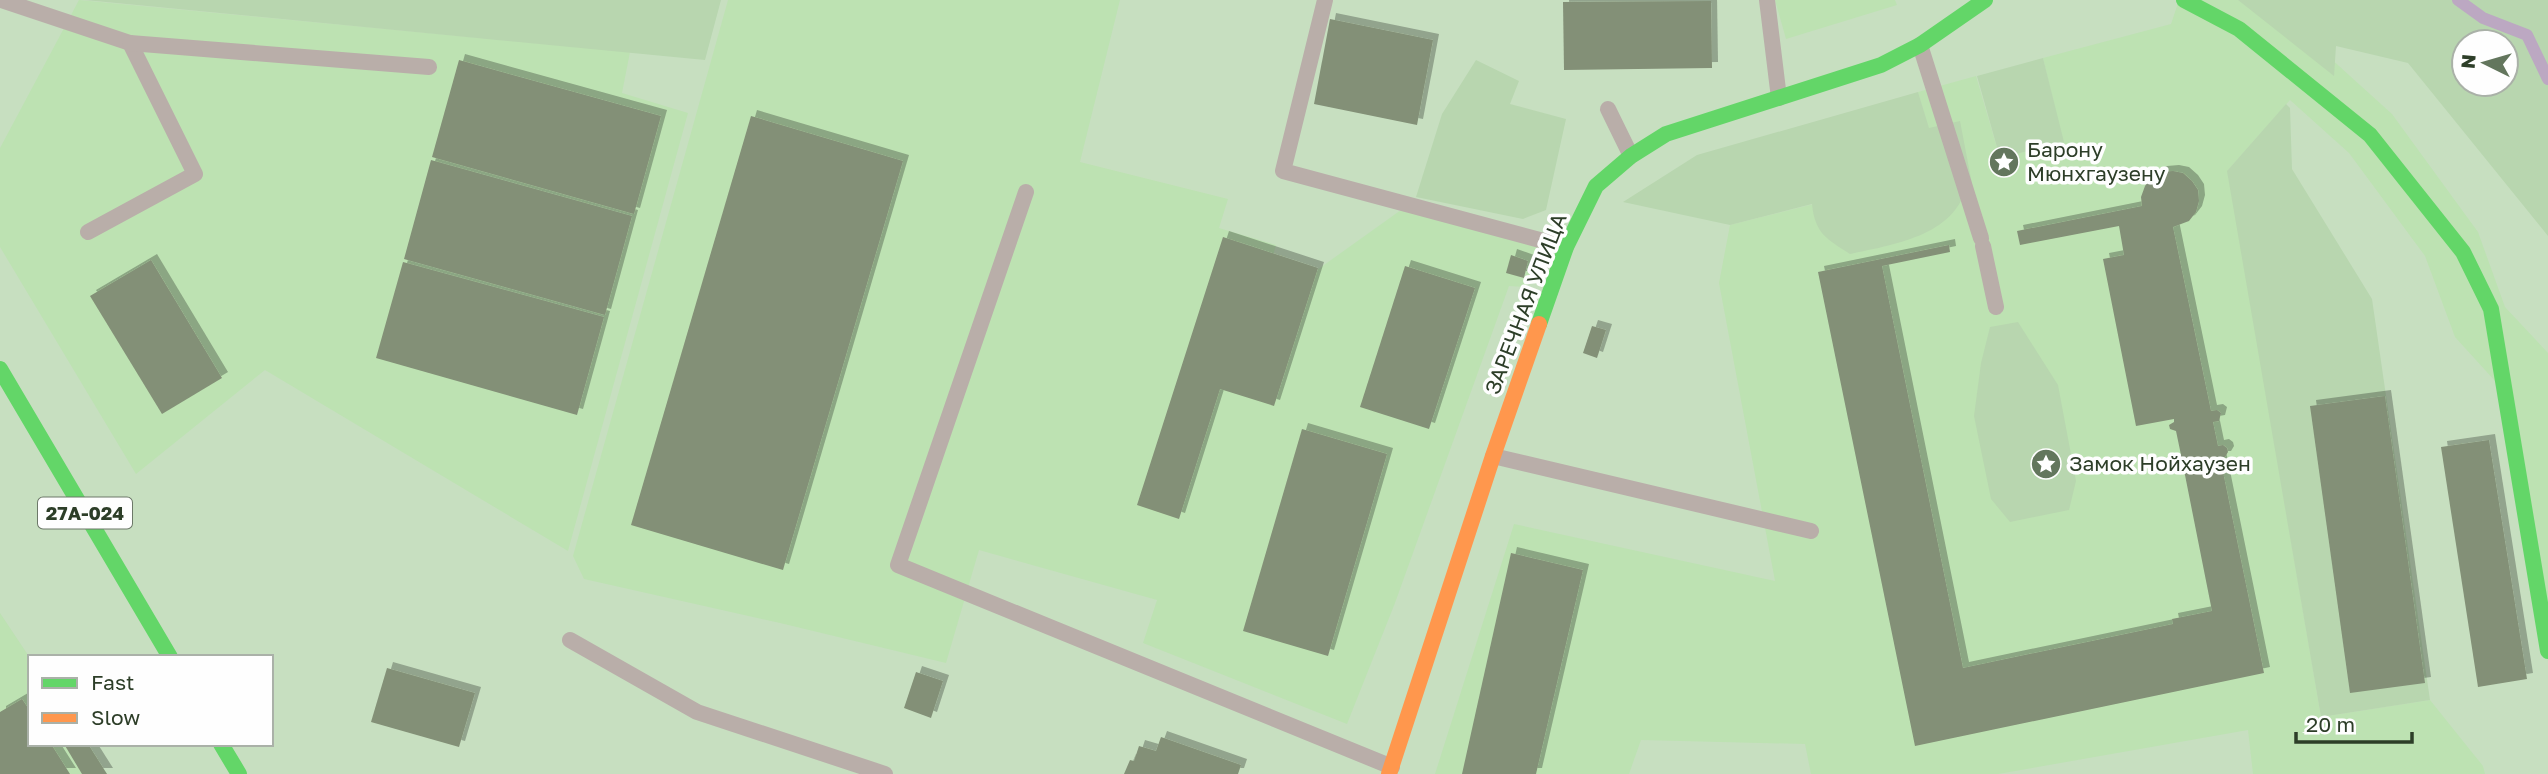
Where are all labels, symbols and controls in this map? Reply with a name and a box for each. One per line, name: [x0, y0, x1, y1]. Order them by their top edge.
north arrow: [2450, 28, 2520, 98]
text: N: [2455, 53, 2480, 70]
place label: Барону Мюнхгаузену: [2027, 136, 2166, 186]
place icon: Барону Мюнхгаузену: [1987, 145, 2021, 179]
street label: ЗАРЕЧНАЯ УЛИЦА: [1479, 209, 1572, 398]
place icon: Замок Нойхаузен: [2029, 447, 2063, 481]
place label: Замок Нойхаузен: [2069, 450, 2251, 476]
road number: 27А-024: [38, 498, 132, 528]
legend: [28, 655, 273, 746]
text: Fast: [91, 669, 134, 695]
scale bar: [2296, 700, 2412, 744]
text: Slow: [91, 704, 140, 730]
text: 20 m: [2306, 711, 2355, 737]

